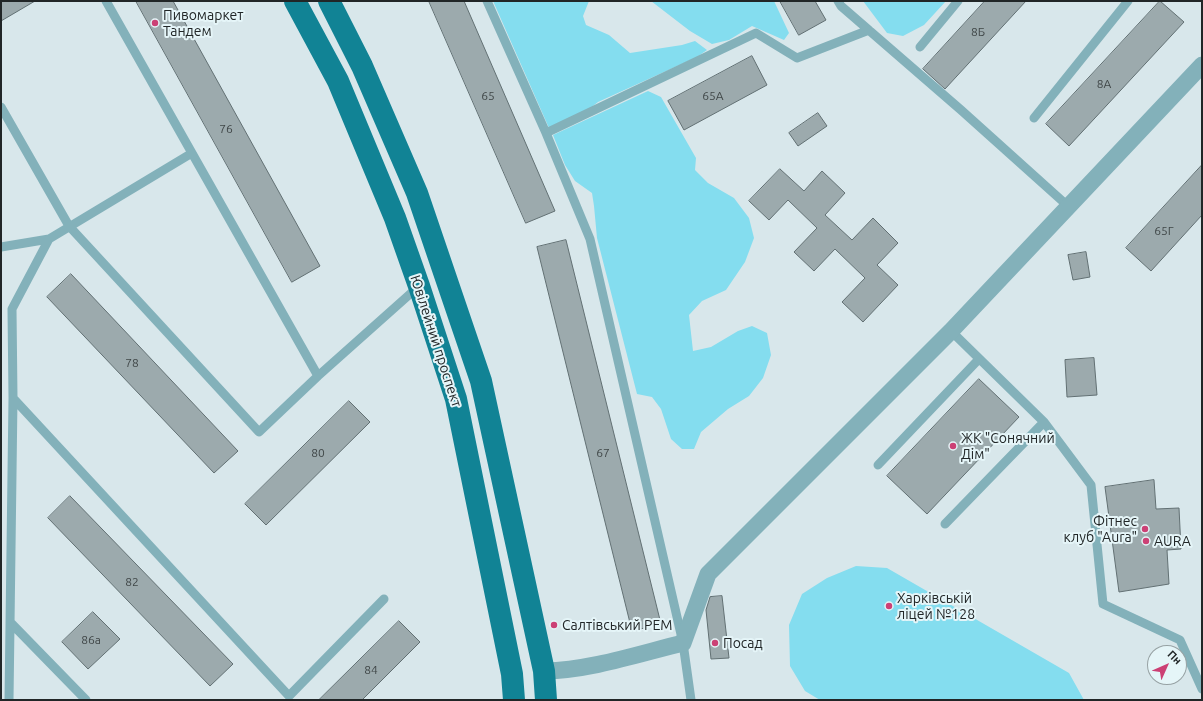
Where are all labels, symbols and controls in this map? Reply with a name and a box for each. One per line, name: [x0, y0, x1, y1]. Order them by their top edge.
place label: Пивомаркет Тандем: [163, 7, 243, 40]
marker: Пивомаркет Тандем: [150, 18, 160, 28]
house number: 8Б: [971, 25, 985, 39]
house number: 8А: [1097, 77, 1111, 91]
house number: 65: [481, 89, 495, 103]
house number: 65А: [702, 89, 724, 103]
house number: 76: [219, 122, 233, 136]
house number: 65Г: [1154, 224, 1174, 238]
street label: Ювілейний проспект: [407, 273, 465, 409]
house number: 78: [125, 356, 139, 370]
place label: ЖК "Сонячний Дім": [961, 430, 1055, 462]
marker: ЖК "Сонячний Дім": [948, 441, 958, 451]
house number: 80: [311, 446, 325, 460]
house number: 67: [596, 446, 610, 460]
place label: Фітнес клуб "Aura": [1064, 513, 1137, 546]
marker: Фітнес клуб "Aura": [1140, 524, 1150, 534]
place label: AURA: [1154, 533, 1191, 549]
marker: AURA: [1141, 536, 1151, 546]
house number: 82: [125, 575, 139, 589]
place label: Харківській ліцей №128: [897, 590, 975, 622]
marker: Харківській ліцей №128: [884, 601, 894, 611]
place label: Салтівський РЕМ: [562, 617, 672, 633]
marker: Салтівський РЕМ: [549, 620, 559, 630]
house number: 86а: [81, 633, 101, 647]
place label: Посад: [723, 635, 763, 651]
marker: Посад: [710, 638, 720, 648]
north arrow: [1147, 645, 1187, 685]
text: Пн: [1165, 648, 1184, 667]
house number: 84: [364, 663, 378, 677]

